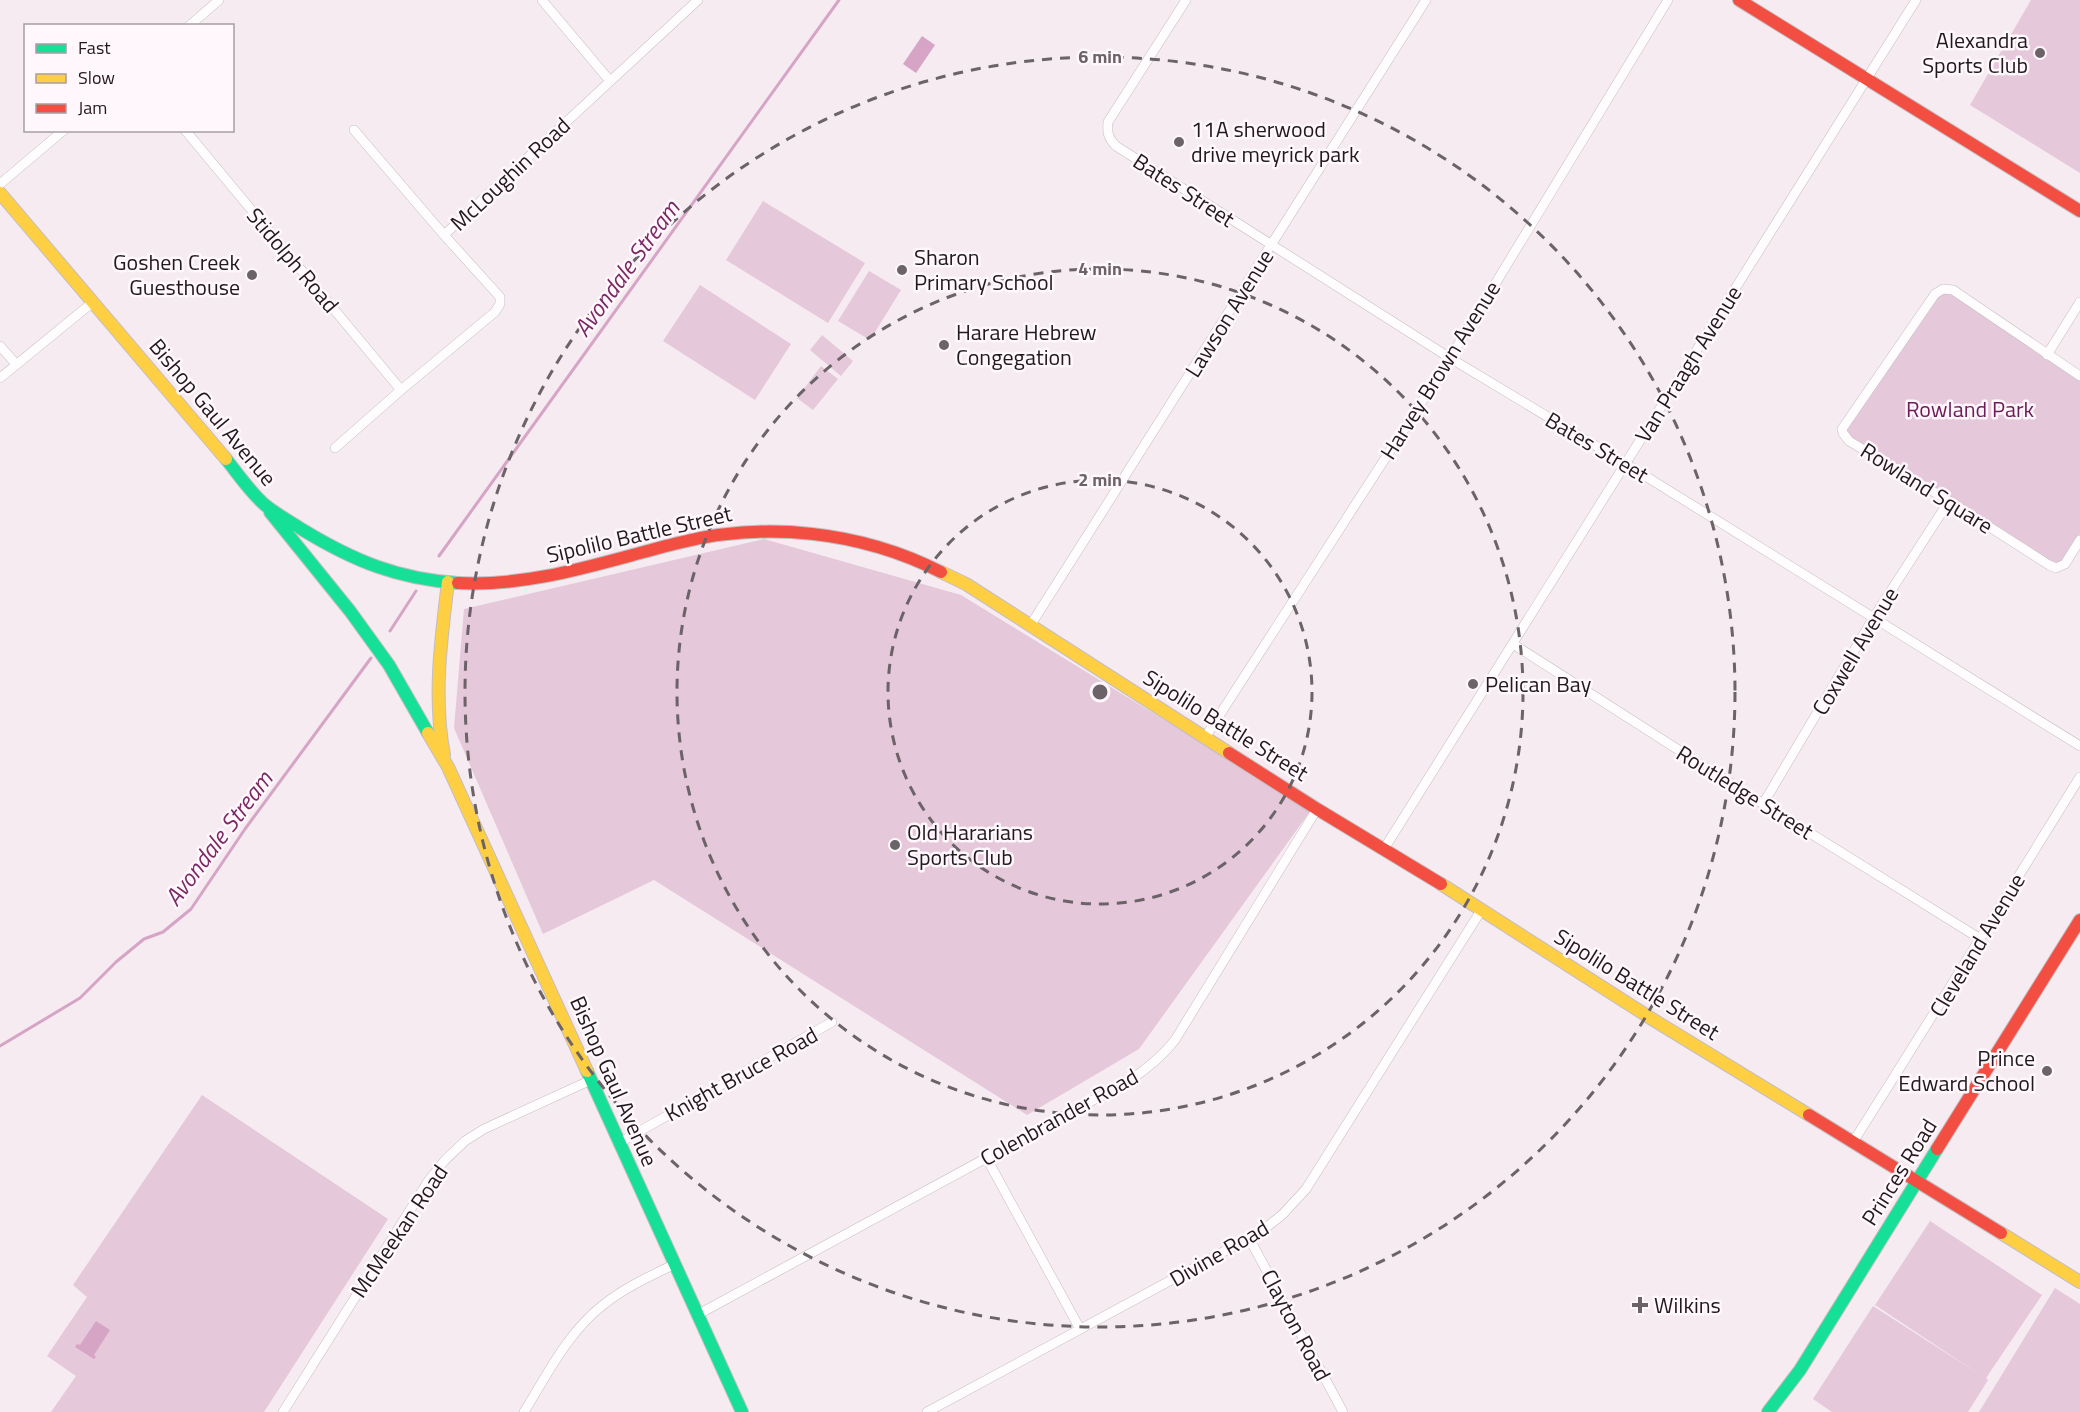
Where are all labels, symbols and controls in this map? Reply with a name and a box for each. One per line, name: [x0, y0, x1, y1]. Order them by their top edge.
place label: Alexandra Sports Club: [1922, 23, 2028, 82]
legend: [24, 24, 234, 132]
text: Fast: [78, 34, 111, 61]
text: 6 min: [1078, 43, 1122, 70]
marker: Alexandra Sports Club: [2033, 46, 2047, 60]
text: Slow: [78, 64, 115, 91]
text: Jam: [78, 94, 107, 121]
street label: McLoughin Road: [442, 109, 578, 239]
place label: 11A sherwood drive meyrick park: [1191, 112, 1360, 171]
marker: 11A sherwood drive meyrick park: [1172, 135, 1186, 149]
street label: Bates Street: [1126, 144, 1242, 236]
water label: Avondale Stream: [564, 191, 689, 344]
street label: Stidolph Road: [239, 200, 347, 320]
place label: Sharon Primary School: [914, 240, 1054, 299]
street label: Lawson Avenue: [1176, 242, 1282, 384]
place label: Goshen Creek Guesthouse: [113, 245, 240, 304]
text: 4 min: [1078, 255, 1122, 282]
marker: Sharon Primary School: [895, 263, 909, 277]
marker: Goshen Creek Guesthouse: [245, 268, 259, 282]
street label: Harvey Brown Avenue: [1371, 274, 1509, 466]
street label: Van Praagh Avenue: [1626, 279, 1750, 449]
place label: Harare Hebrew Congegation: [956, 315, 1097, 374]
street label: Bishop Gaul Avenue: [141, 331, 285, 493]
marker: Harare Hebrew Congegation: [937, 338, 951, 352]
park label: Rowland Park: [1906, 392, 2035, 426]
street label: Bates Street: [1539, 403, 1655, 491]
street label: Rowland Square: [1854, 434, 2000, 542]
text: 2 min: [1078, 466, 1122, 493]
street label: Sipolilo Battle Street: [543, 496, 735, 572]
street label: Coxwell Avenue: [1803, 580, 1907, 722]
street label: Sipolilo Battle Street: [1137, 660, 1315, 790]
place label: Pelican Bay: [1485, 667, 1592, 701]
marker: Pelican Bay: [1466, 677, 1480, 691]
centre of rings: [1090, 682, 1110, 702]
street label: Routledge Street: [1670, 736, 1820, 848]
water label: Avondale Stream: [155, 762, 282, 913]
place label: Old Hararians Sports Club: [907, 815, 1033, 874]
marker: Old Hararians Sports Club: [888, 838, 902, 852]
street label: Cleveland Avenue: [1921, 867, 2033, 1023]
street label: Sipolilo Battle Street: [1548, 919, 1726, 1049]
street label: Bishop Gaul Avenue: [561, 990, 667, 1172]
street label: Knight Bruce Road: [658, 1018, 824, 1130]
place label: Prince Edward School: [1898, 1041, 2035, 1100]
street label: Colenbrander Road: [974, 1059, 1144, 1175]
marker: Prince Edward School: [2040, 1064, 2054, 1078]
street label: Princes Road: [1853, 1112, 1945, 1232]
street label: McMeekan Road: [342, 1158, 456, 1304]
street label: Divine Road: [1163, 1211, 1275, 1295]
street label: Clayton Road: [1252, 1263, 1340, 1387]
place label: Wilkins: [1654, 1288, 1721, 1322]
marker: Wilkins: [1631, 1296, 1649, 1314]

